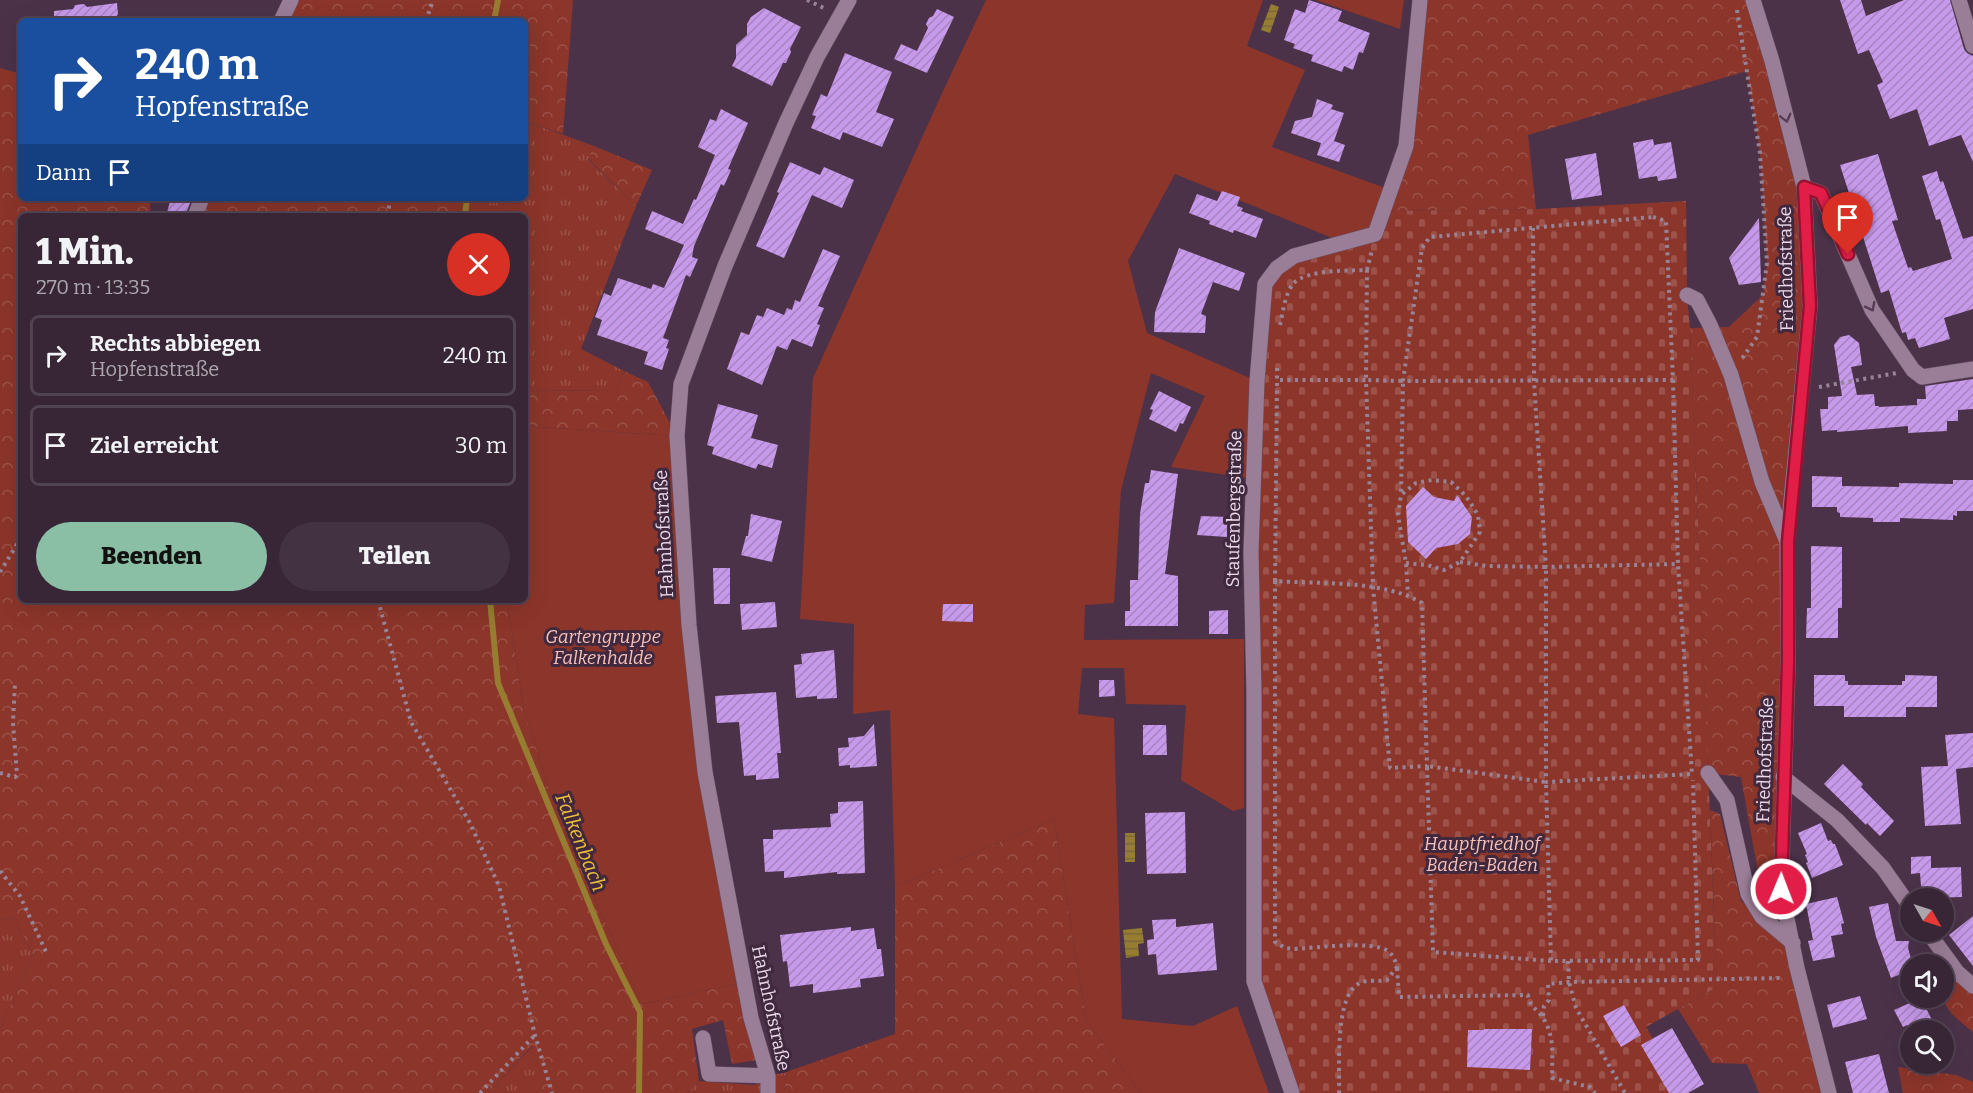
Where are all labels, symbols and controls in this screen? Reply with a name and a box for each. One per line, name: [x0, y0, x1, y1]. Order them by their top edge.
text: 240 m: [135, 40, 259, 90]
icon: right: [36, 42, 114, 120]
text: Hopfenstraße: [135, 91, 309, 123]
one-way arrow: [1779, 113, 1792, 123]
icon: arrive: [103, 156, 136, 189]
text: Dann: [36, 159, 91, 186]
pin: [1822, 192, 1873, 254]
icon: arrive: [1831, 201, 1864, 234]
street label: Friedhofstraße: [1774, 206, 1798, 332]
text: 1 Min.: [36, 230, 134, 274]
button: close: [447, 233, 510, 296]
text: 270 m · 13:35: [36, 275, 150, 299]
one-way arrow: [1863, 300, 1875, 311]
text: Rechts abbiegen: [90, 330, 261, 357]
icon: right: [39, 339, 72, 372]
text: 240 m: [443, 342, 507, 369]
text: Hopfenstraße: [90, 357, 219, 381]
icon: arrive: [39, 429, 72, 462]
street label: Staufenbergstraße: [1222, 430, 1246, 588]
text: Ziel erreicht: [90, 432, 219, 459]
text: 30 m: [455, 432, 507, 459]
street label: Hahnhofstraße: [650, 470, 678, 598]
button: Beenden: [36, 522, 267, 591]
button: Teilen: [279, 522, 510, 591]
park label: Gartengruppe Falkenhalde: [545, 626, 661, 669]
street label: Friedhofstraße: [1752, 697, 1778, 823]
water label: Falkenbach: [550, 789, 612, 895]
park label: Hauptfriedhof Baden-Baden: [1424, 833, 1543, 876]
position arrow: [1749, 857, 1813, 921]
north arrow: [1900, 888, 1954, 942]
map controls: [1900, 888, 1954, 1074]
street label: Hahnhofstraße: [747, 943, 795, 1073]
button: sound: [1900, 954, 1954, 1008]
button: search: [1900, 1020, 1954, 1074]

